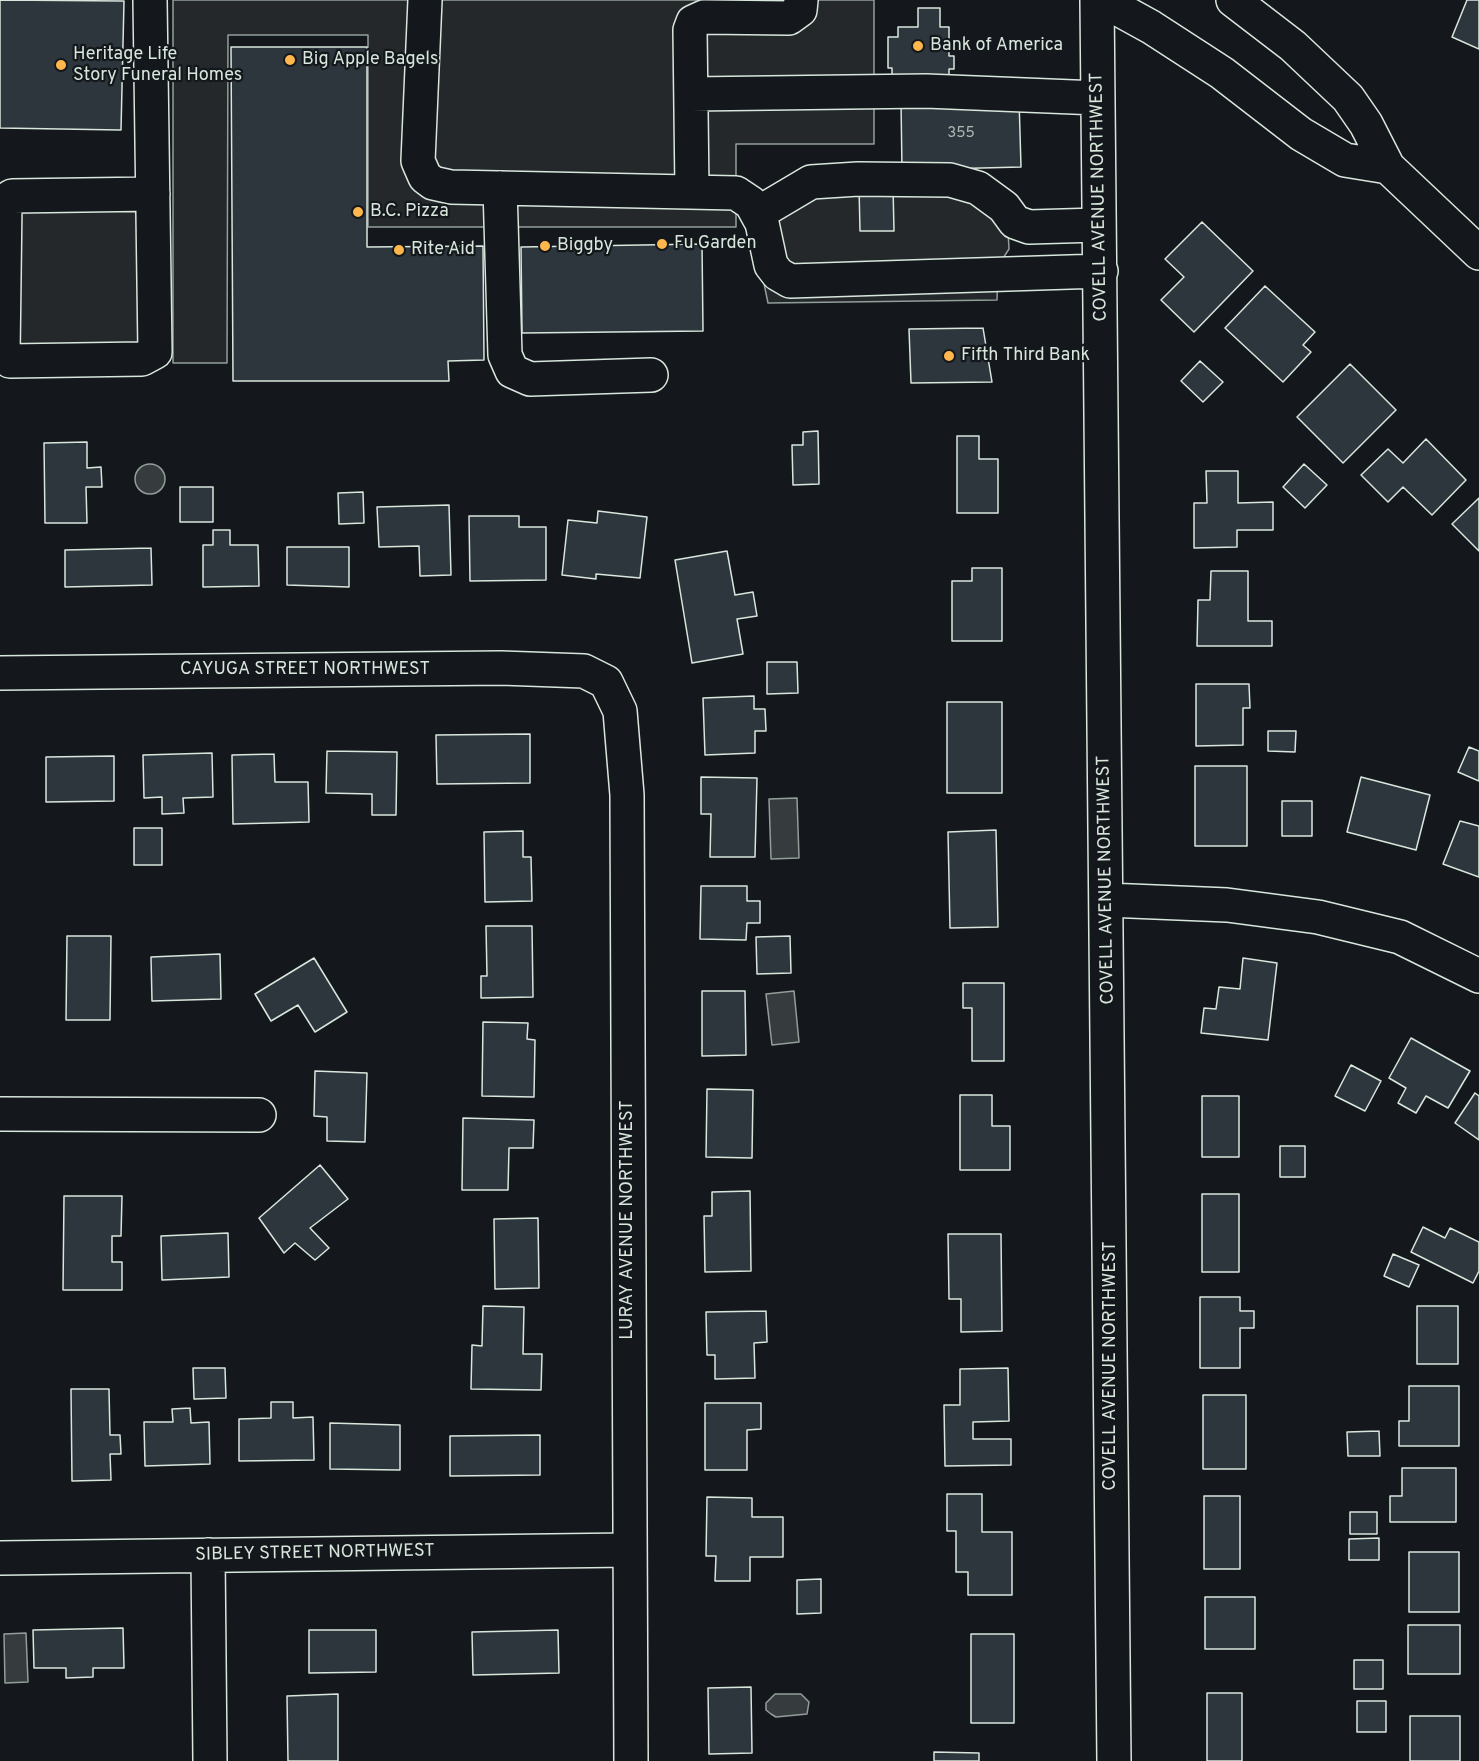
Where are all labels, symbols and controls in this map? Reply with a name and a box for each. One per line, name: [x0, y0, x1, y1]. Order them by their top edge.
place label: Bank of America: [930, 35, 1063, 57]
marker: Bank of America: [911, 39, 925, 53]
place label: Heritage Life Story Funeral Homes: [73, 44, 242, 86]
place label: Big Apple Bagels: [302, 49, 438, 71]
marker: Big Apple Bagels: [283, 53, 297, 67]
marker: Heritage Life Story Funeral Homes: [54, 58, 68, 72]
street label: COVELL AVENUE NORTHWEST: [1087, 72, 1113, 322]
house number: 355: [947, 125, 975, 143]
place label: B.C. Pizza: [370, 201, 449, 223]
marker: B.C. Pizza: [351, 205, 365, 219]
place label: Fu Garden: [674, 233, 757, 255]
place label: Biggby: [557, 235, 613, 257]
marker: Fu Garden: [655, 237, 669, 251]
place label: Rite Aid: [411, 239, 475, 261]
marker: Biggby: [538, 239, 552, 253]
marker: Rite Aid: [392, 243, 406, 257]
place label: Fifth Third Bank: [961, 345, 1090, 367]
marker: Fifth Third Bank: [942, 349, 956, 363]
street label: CAYUGA STREET NORTHWEST: [180, 659, 430, 681]
street label: COVELL AVENUE NORTHWEST: [1094, 755, 1120, 1005]
street label: LURAY AVENUE NORTHWEST: [617, 1100, 639, 1340]
street label: COVELL AVENUE NORTHWEST: [1100, 1241, 1122, 1491]
street label: SIBLEY STREET NORTHWEST: [195, 1541, 435, 1567]

